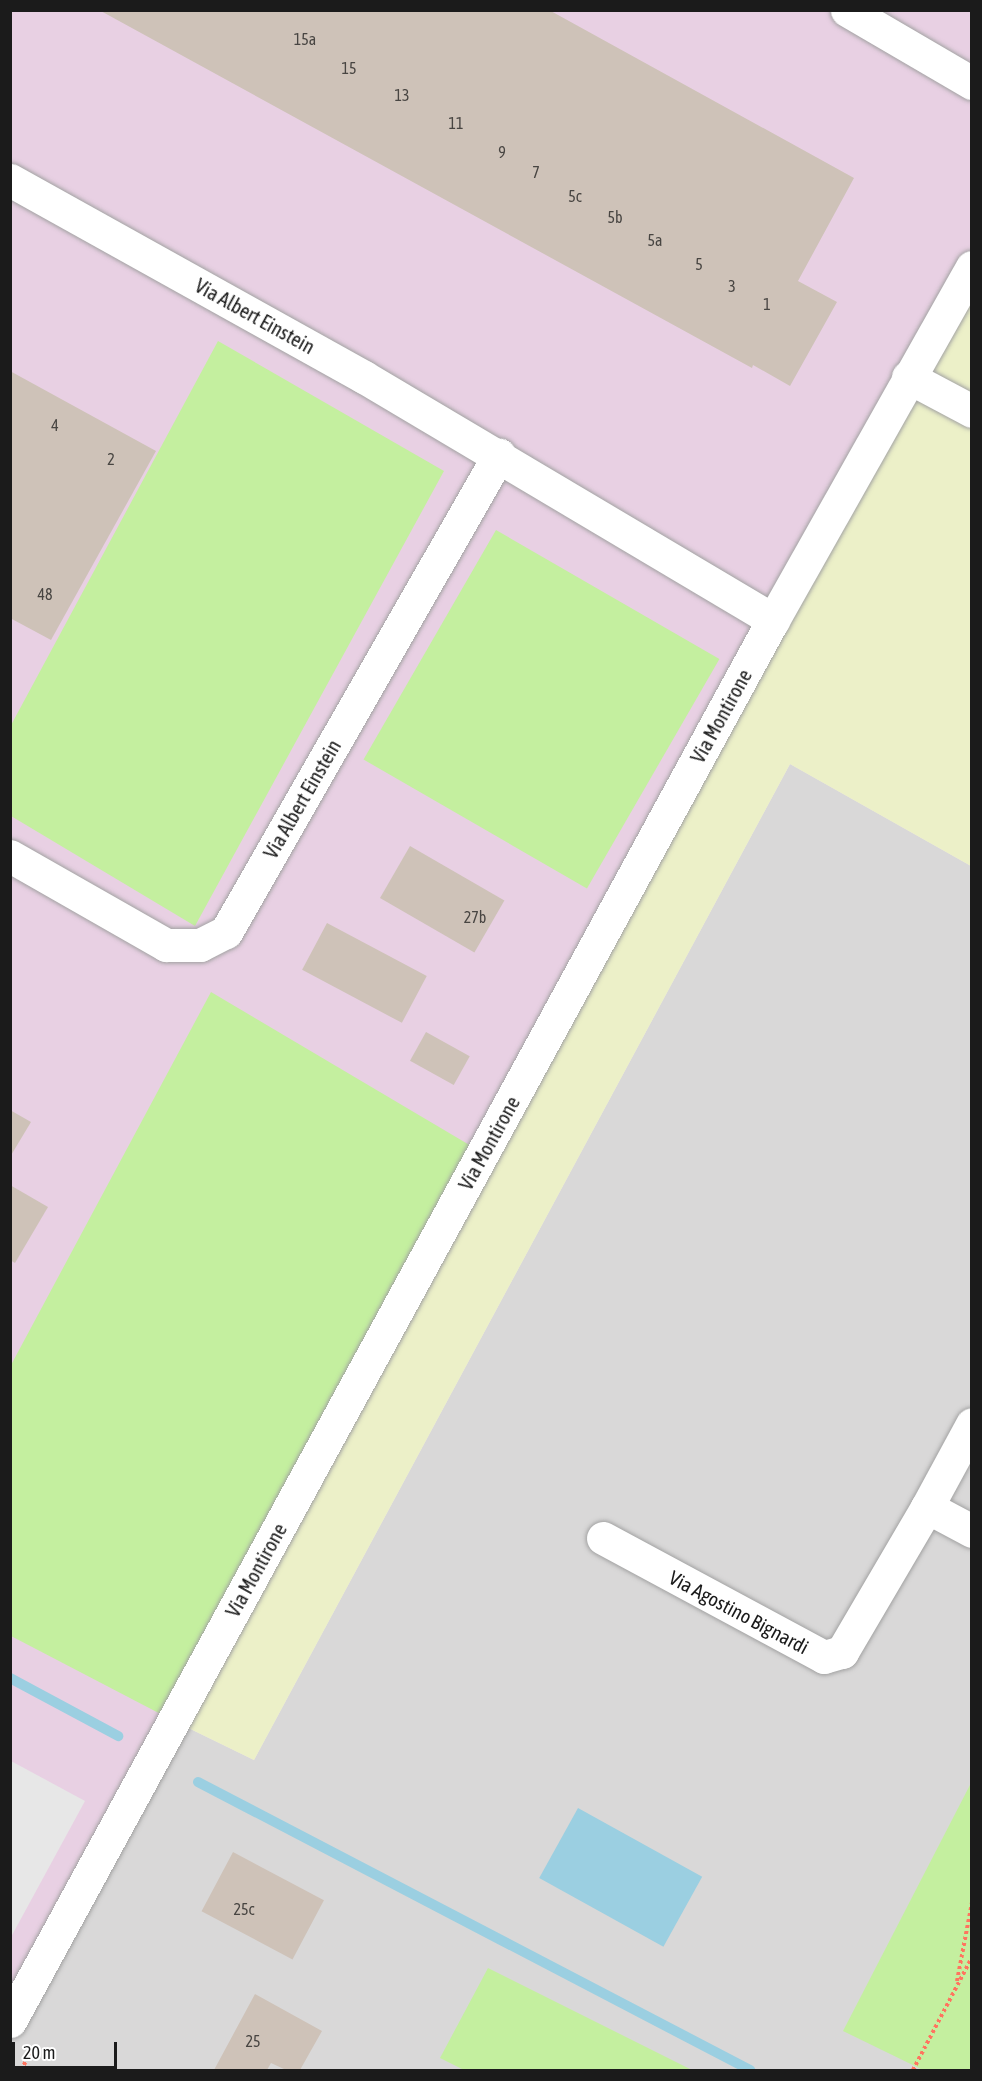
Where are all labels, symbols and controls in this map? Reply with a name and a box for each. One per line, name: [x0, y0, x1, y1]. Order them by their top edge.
house number: 15a: [294, 29, 316, 49]
house number: 15: [341, 58, 357, 78]
house number: 13: [394, 85, 410, 105]
house number: 11: [448, 113, 464, 133]
house number: 9: [498, 142, 506, 162]
house number: 7: [532, 162, 540, 182]
house number: 5c: [568, 186, 582, 206]
house number: 5b: [607, 207, 623, 227]
house number: 5a: [648, 230, 662, 250]
house number: 5: [695, 254, 703, 274]
street label: Via Albert Einstein: [191, 273, 319, 359]
house number: 3: [728, 276, 736, 296]
house number: 1: [763, 294, 771, 314]
house number: 4: [51, 415, 59, 435]
house number: 2: [107, 449, 115, 469]
house number: 48: [37, 584, 53, 604]
street label: Via Montirone: [685, 665, 757, 767]
street label: Via Albert Einstein: [258, 735, 346, 863]
house number: 27b: [464, 907, 486, 927]
street label: Via Montirone: [453, 1092, 525, 1194]
street label: Via Montirone: [220, 1519, 292, 1621]
street label: Via Agostino Bignardi: [665, 1565, 813, 1659]
house number: 25c: [234, 1899, 254, 1919]
scale bar: [15, 2030, 120, 2068]
house number: 25: [245, 2031, 261, 2051]
text: 20 m: [23, 2042, 55, 2063]

